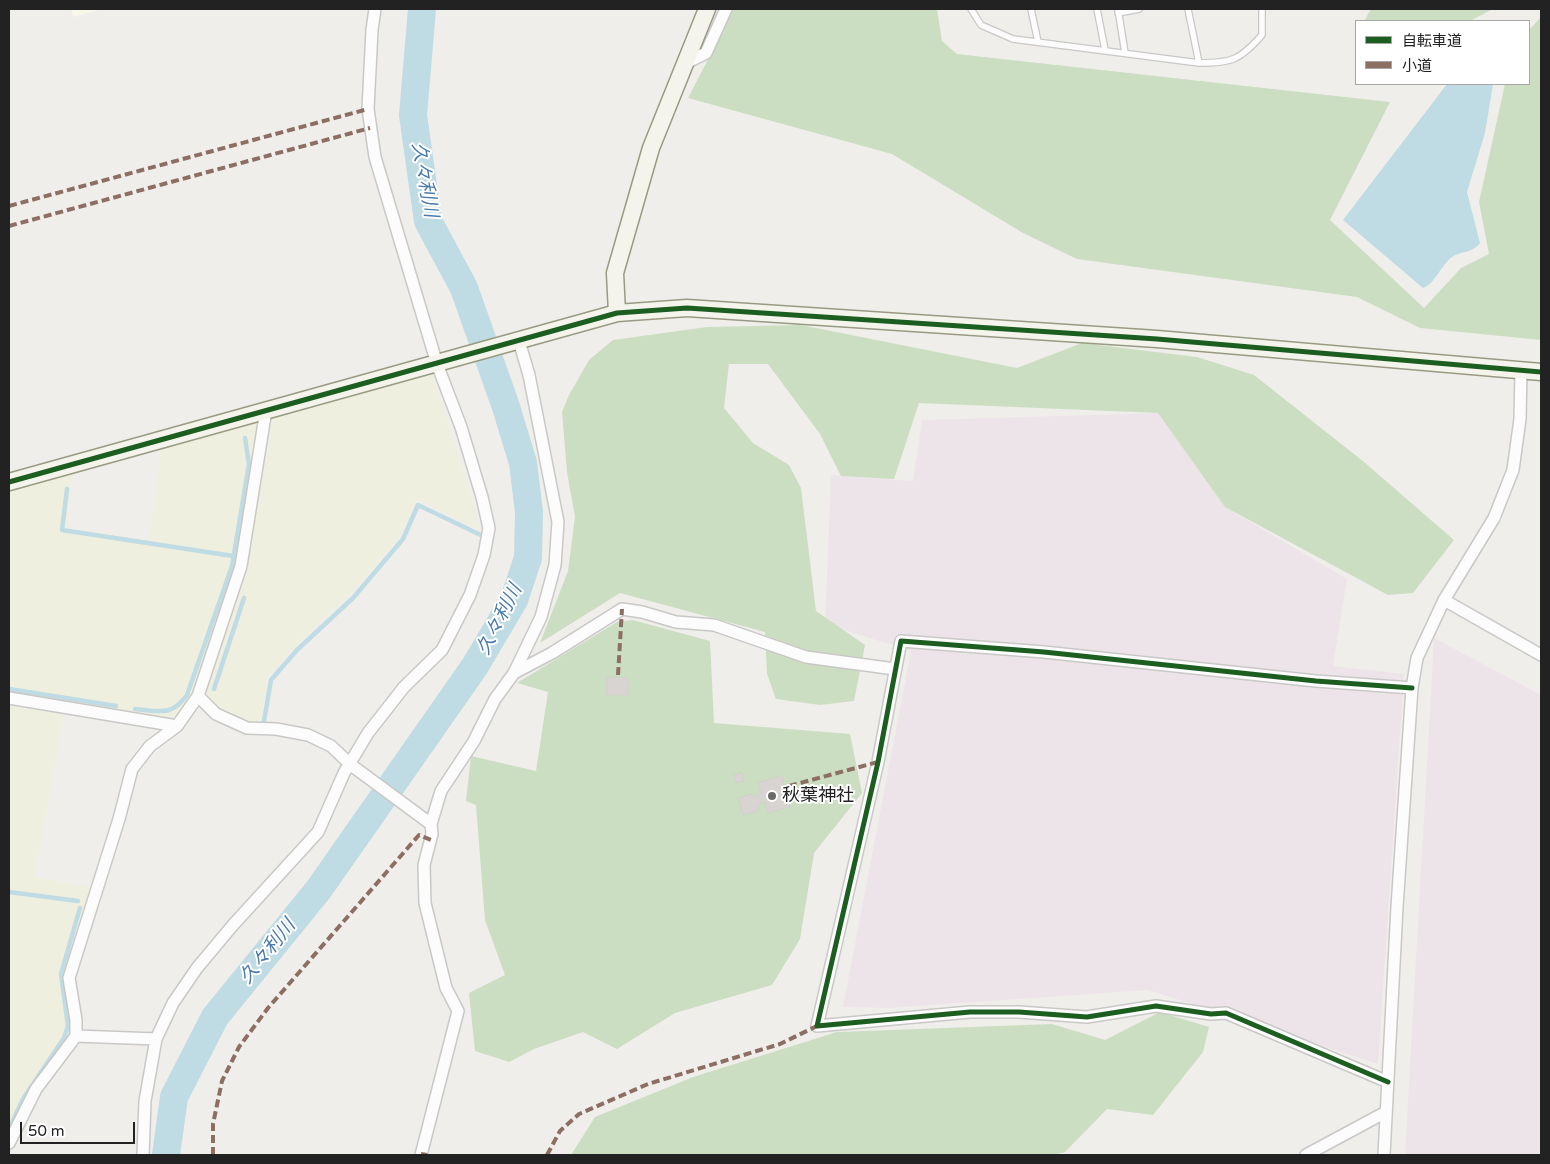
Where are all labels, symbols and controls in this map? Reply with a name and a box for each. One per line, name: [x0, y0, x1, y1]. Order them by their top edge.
legend: [1355, 20, 1530, 85]
text: 自転車道: [1402, 32, 1462, 50]
text: 小道: [1402, 57, 1432, 75]
water label: 久々利川: [406, 141, 442, 219]
water label: 久々利川: [473, 581, 527, 659]
place label: 秋葉神社: [782, 785, 854, 807]
marker: 秋葉神社: [766, 790, 778, 802]
water label: 久々利川: [235, 915, 301, 989]
scale bar: [22, 1112, 138, 1144]
text: 50 m: [28, 1122, 65, 1140]

